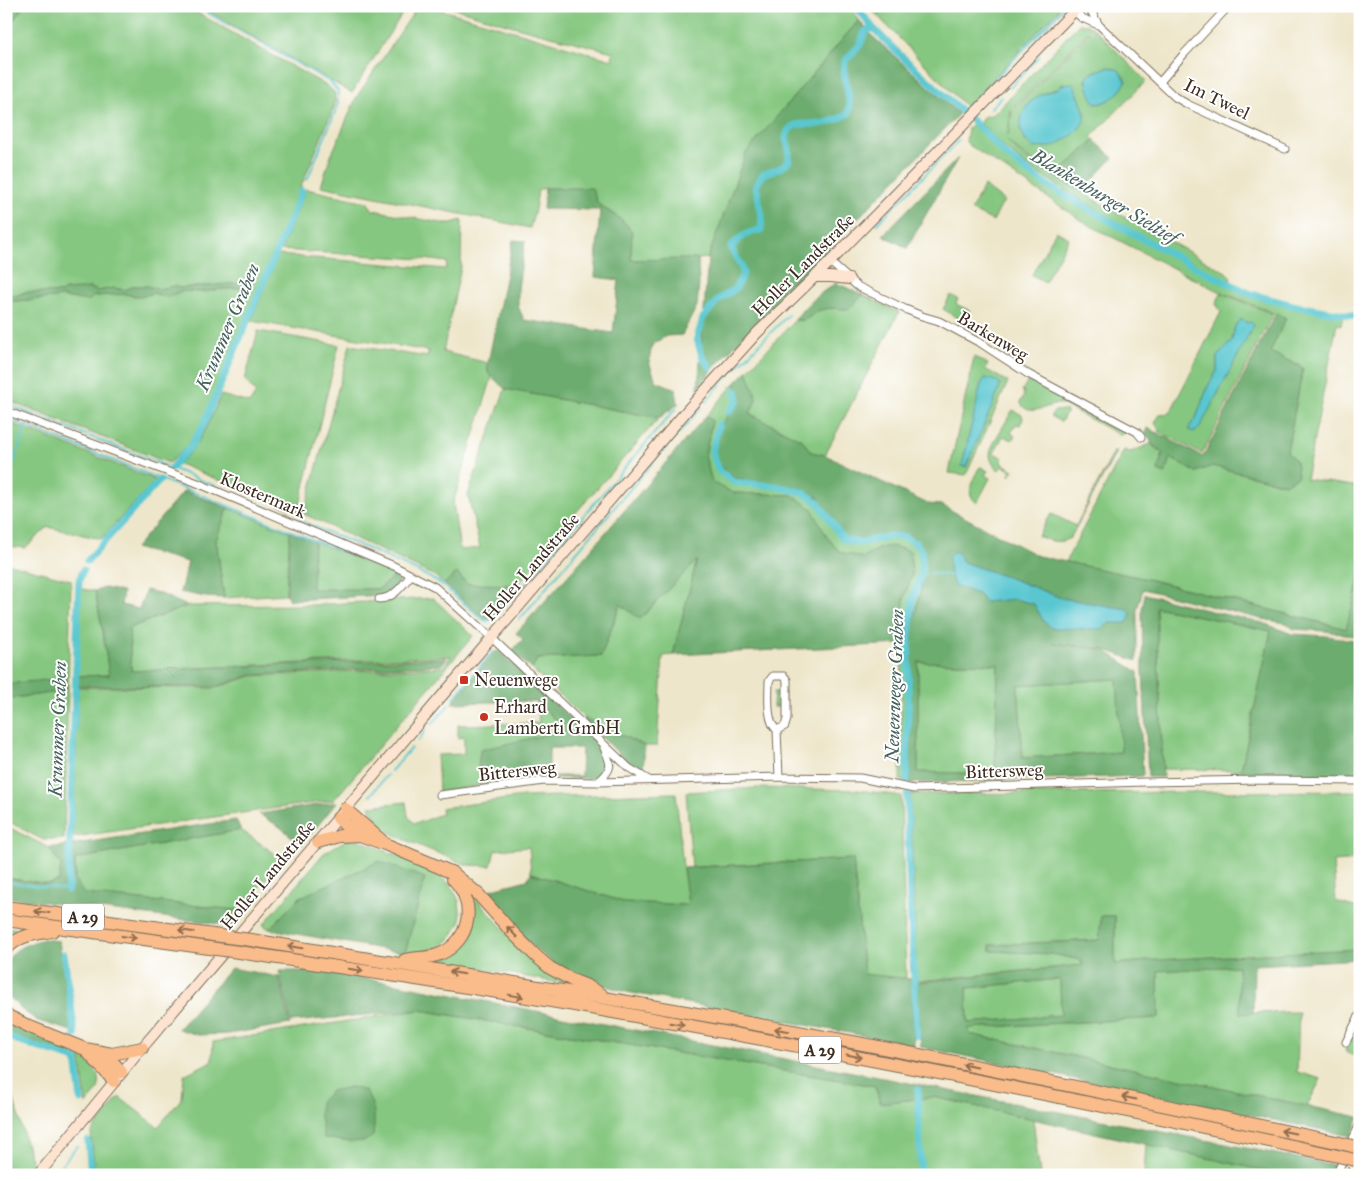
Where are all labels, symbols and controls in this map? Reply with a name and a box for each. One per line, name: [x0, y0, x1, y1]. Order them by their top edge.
street label: Im Tweel: [1181, 74, 1254, 124]
water label: Blankenburger Sieltief: [1026, 143, 1186, 252]
street label: Holler Landstraße: [747, 209, 859, 321]
water label: Krummer Graben: [190, 260, 265, 395]
street label: Barkenweg: [953, 306, 1033, 367]
street label: Klostermark: [217, 467, 310, 523]
street label: Holler Landstraße: [478, 508, 584, 626]
water label: Neuenweger Graben: [880, 609, 909, 764]
water label: Krummer Graben: [44, 661, 71, 798]
place label: Neuenwege: [474, 669, 558, 692]
marker: Neuenwege: [458, 674, 470, 686]
place label: Erhard Lamberti GmbH: [494, 696, 620, 739]
marker: Erhard Lamberti GmbH: [478, 711, 490, 723]
street label: Bittersweg: [477, 756, 558, 787]
street label: Bittersweg: [965, 759, 1044, 784]
street label: Holler Landstraße: [216, 816, 320, 934]
road number: A 29: [62, 904, 104, 930]
one-way arrow: [34, 906, 50, 916]
one-way arrow: [179, 926, 195, 936]
one-way arrow: [506, 926, 518, 938]
one-way arrow: [121, 932, 137, 942]
one-way arrow: [287, 942, 303, 952]
one-way arrow: [348, 966, 364, 976]
one-way arrow: [449, 968, 465, 978]
one-way arrow: [508, 991, 524, 1001]
one-way arrow: [668, 1019, 684, 1029]
one-way arrow: [774, 1024, 790, 1034]
road number: A 29: [799, 1036, 841, 1064]
one-way arrow: [845, 1052, 861, 1061]
one-way arrow: [962, 1061, 978, 1070]
one-way arrow: [1122, 1093, 1138, 1102]
one-way arrow: [1280, 1127, 1296, 1136]

